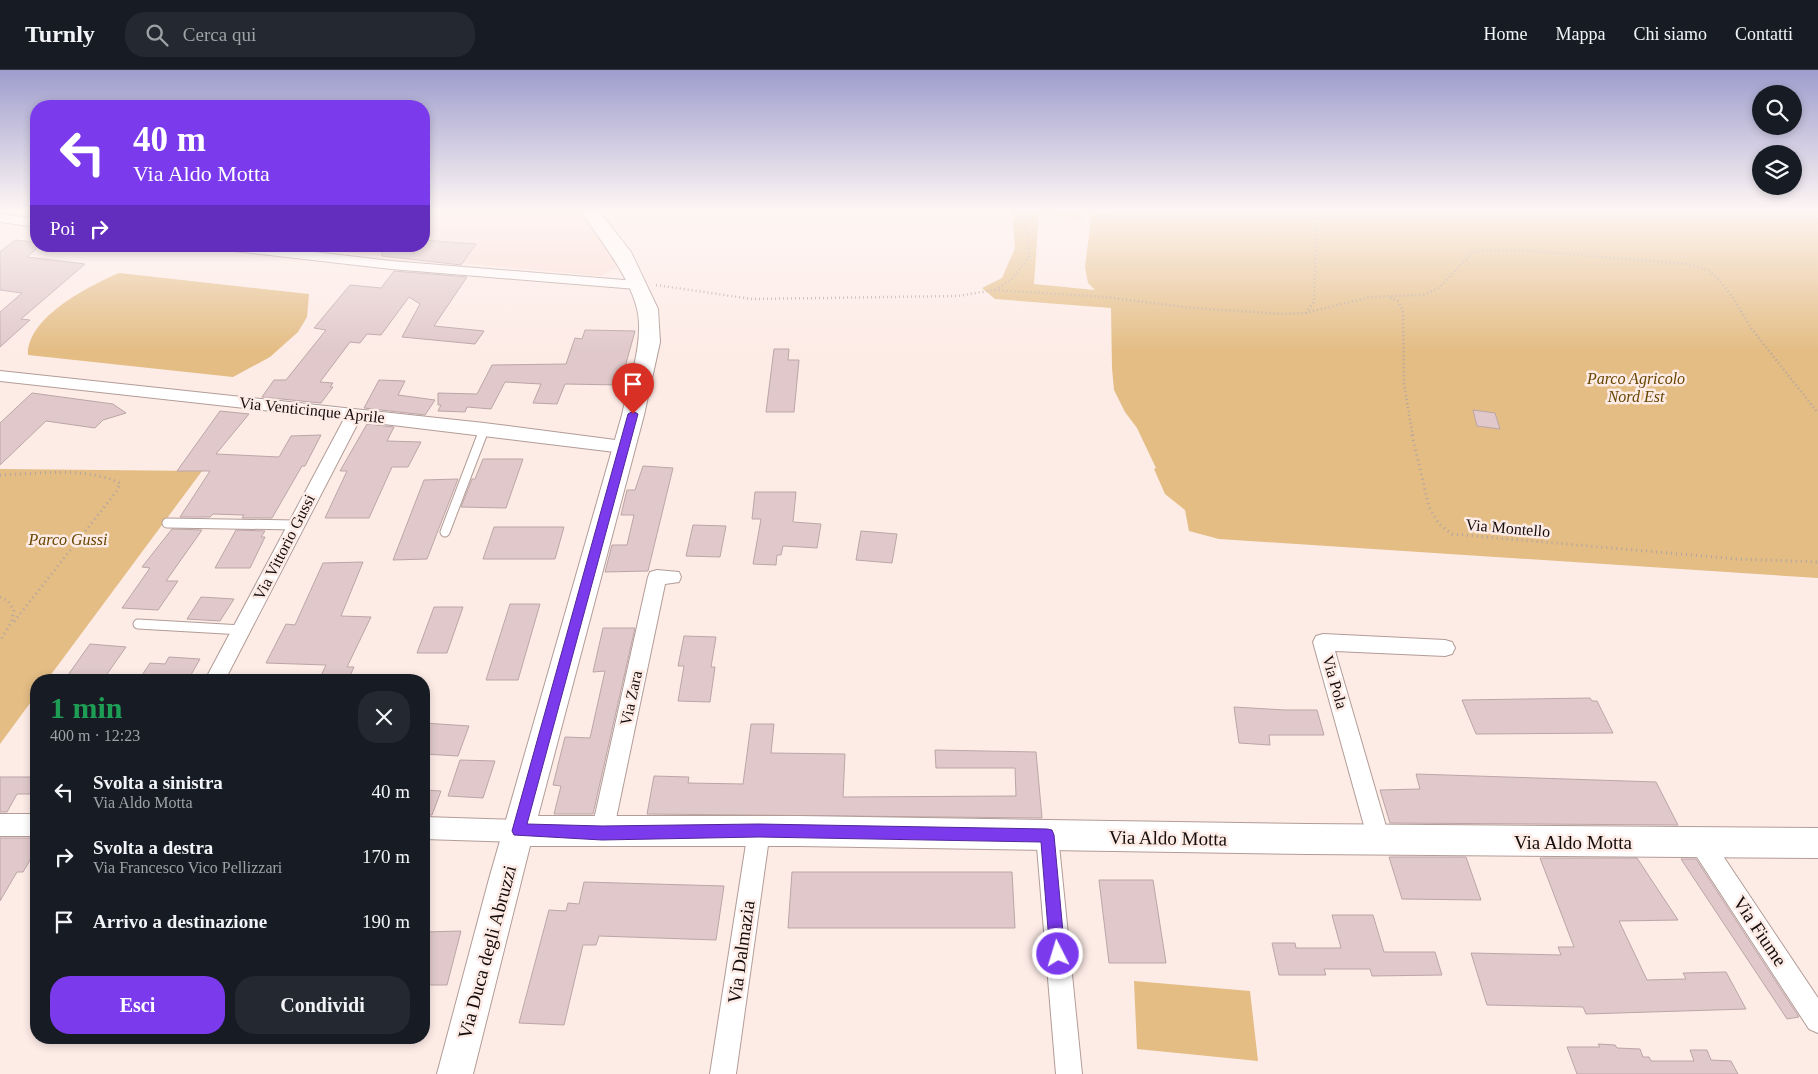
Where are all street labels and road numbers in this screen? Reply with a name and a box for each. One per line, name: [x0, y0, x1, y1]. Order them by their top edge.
street label: Via Venticinque Aprile: [238, 394, 386, 427]
street label: Via Vittorio Gussi: [250, 491, 318, 603]
street label: Via Montello: [1465, 516, 1551, 540]
street label: Via Pola: [1319, 653, 1351, 711]
street label: Via Zara: [617, 669, 645, 727]
street label: Via Aldo Motta: [1109, 826, 1228, 850]
street label: Via Aldo Motta: [1514, 832, 1633, 853]
street label: Via Duca degli Abruzzi: [454, 863, 520, 1041]
street label: Via Fiume: [1729, 892, 1791, 970]
street label: Via Dalmazia: [723, 899, 759, 1005]

